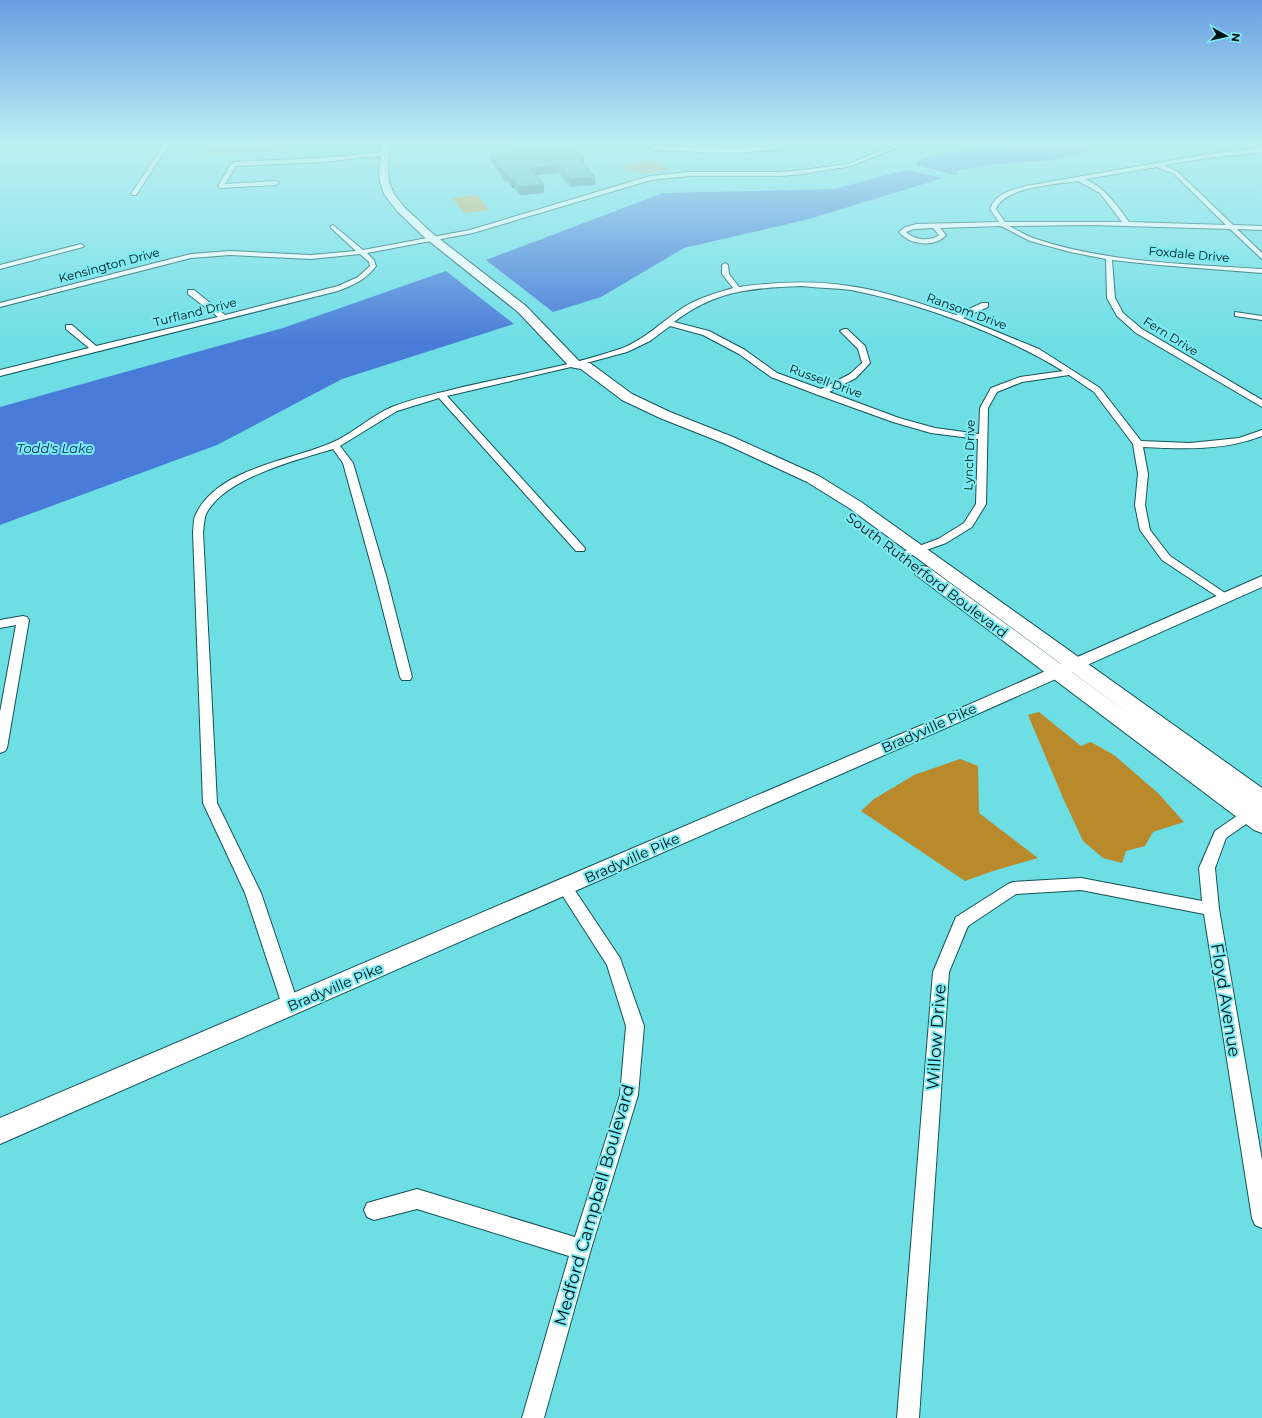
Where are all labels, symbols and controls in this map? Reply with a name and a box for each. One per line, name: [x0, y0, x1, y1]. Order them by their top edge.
north arrow: [1206, 16, 1246, 56]
text: N: [1228, 32, 1243, 43]
street label: Foxdale Drive: [1148, 243, 1230, 265]
street label: Kensington Drive: [57, 244, 161, 286]
street label: Ransom Drive: [925, 290, 1009, 332]
street label: Turfland Drive: [152, 294, 238, 330]
street label: Fern Drive: [1141, 313, 1201, 359]
street label: Russell Drive: [787, 361, 865, 401]
street label: Lynch Drive: [960, 419, 978, 491]
water label: Todd's Lake: [17, 440, 93, 456]
street label: South Rutherford Boulevard: [843, 508, 1011, 642]
street label: Bradyville Pike: [879, 699, 979, 757]
street label: Bradyville Pike: [582, 829, 682, 887]
street label: Floyd Avenue: [1207, 942, 1245, 1058]
street label: Bradyville Pike: [284, 959, 386, 1015]
street label: Willow Drive: [922, 983, 950, 1091]
street label: Medford Campbell Boulevard: [550, 1082, 638, 1328]

